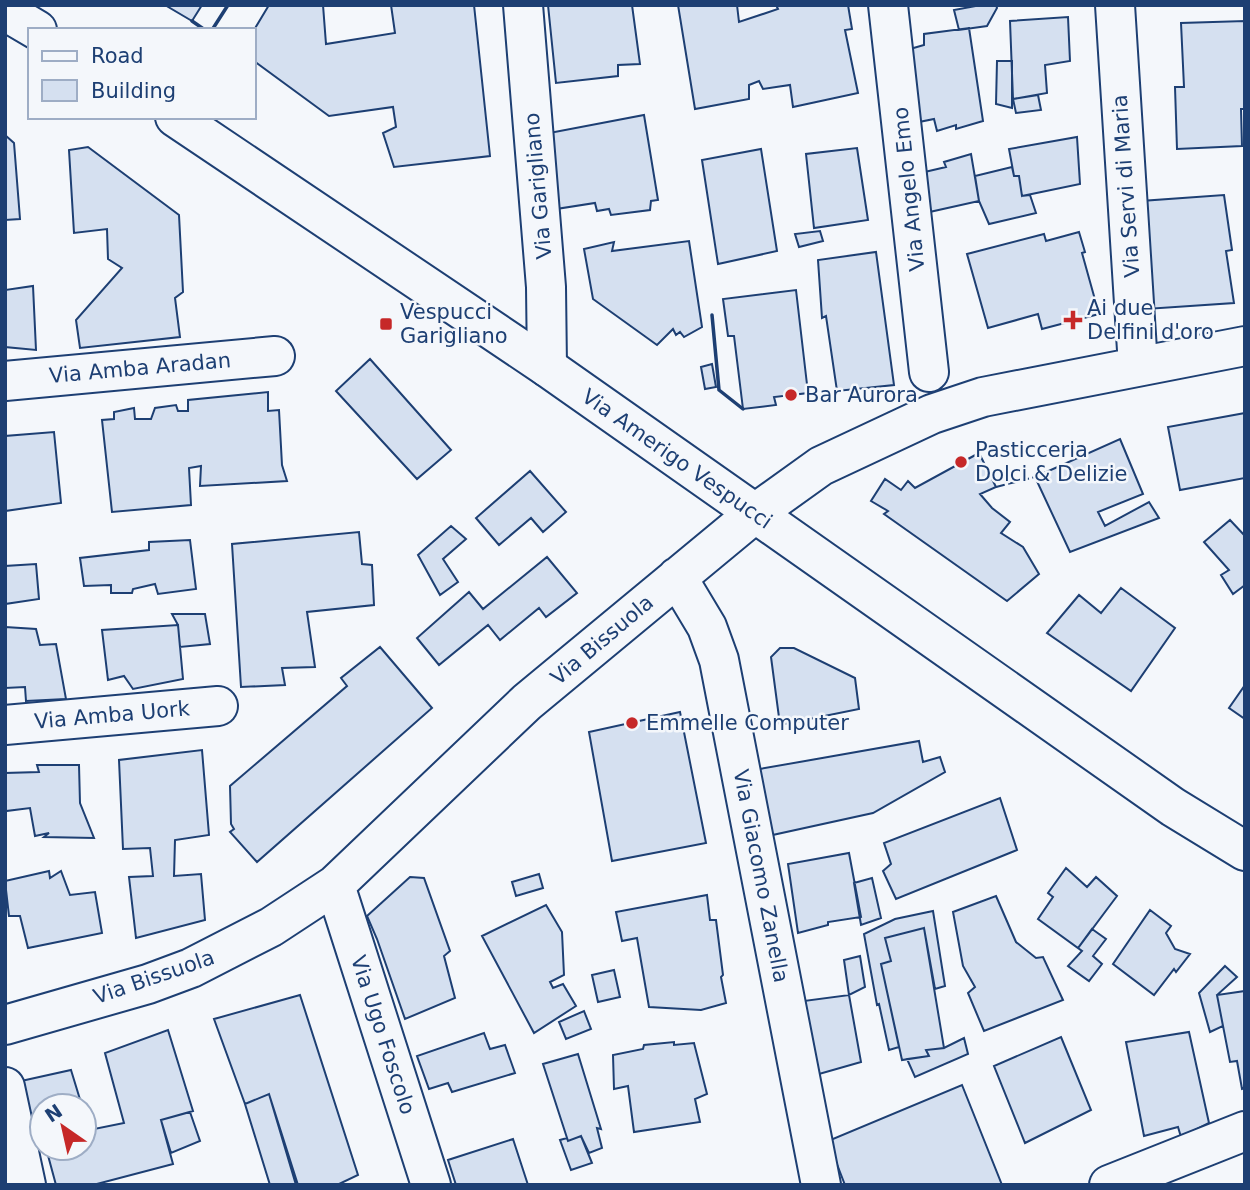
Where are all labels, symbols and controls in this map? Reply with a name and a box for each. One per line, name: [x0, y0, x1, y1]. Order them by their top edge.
legend: [28, 28, 256, 119]
text: Road: [91, 44, 144, 68]
text: Building: [91, 79, 176, 103]
street label: Via Servi di Maria: [1108, 94, 1144, 278]
street label: Via Angelo Emo: [888, 106, 930, 272]
street label: Via Garigliano: [520, 112, 556, 260]
place label: Ai due Delfini d'oro: [1087, 296, 1214, 344]
place label: Vespucci Garigliano: [400, 300, 508, 348]
marker: Ai due Delfini d'oro: [1065, 312, 1081, 328]
marker: Vespucci Garigliano: [378, 316, 394, 332]
street label: Via Amba Aradan: [48, 348, 232, 388]
place label: Bar Aurora: [805, 383, 918, 407]
street label: Via Amerigo Vespucci: [577, 384, 777, 534]
marker: Bar Aurora: [783, 387, 799, 403]
place label: Pasticceria Dolci & Delizie: [975, 438, 1128, 486]
marker: Pasticceria Dolci & Delizie: [953, 454, 969, 470]
street label: Via Bissuola: [546, 590, 658, 690]
street label: Via Amba Uork: [33, 696, 192, 734]
place label: Emmelle Computer: [646, 711, 849, 735]
marker: Emmelle Computer: [624, 715, 640, 731]
street label: Via Giacomo Zanella: [729, 767, 793, 985]
street label: Via Bissuola: [90, 945, 218, 1009]
street label: Via Ugo Foscolo: [346, 952, 420, 1118]
north arrow: [28, 1092, 98, 1162]
text: N: [41, 1099, 66, 1126]

